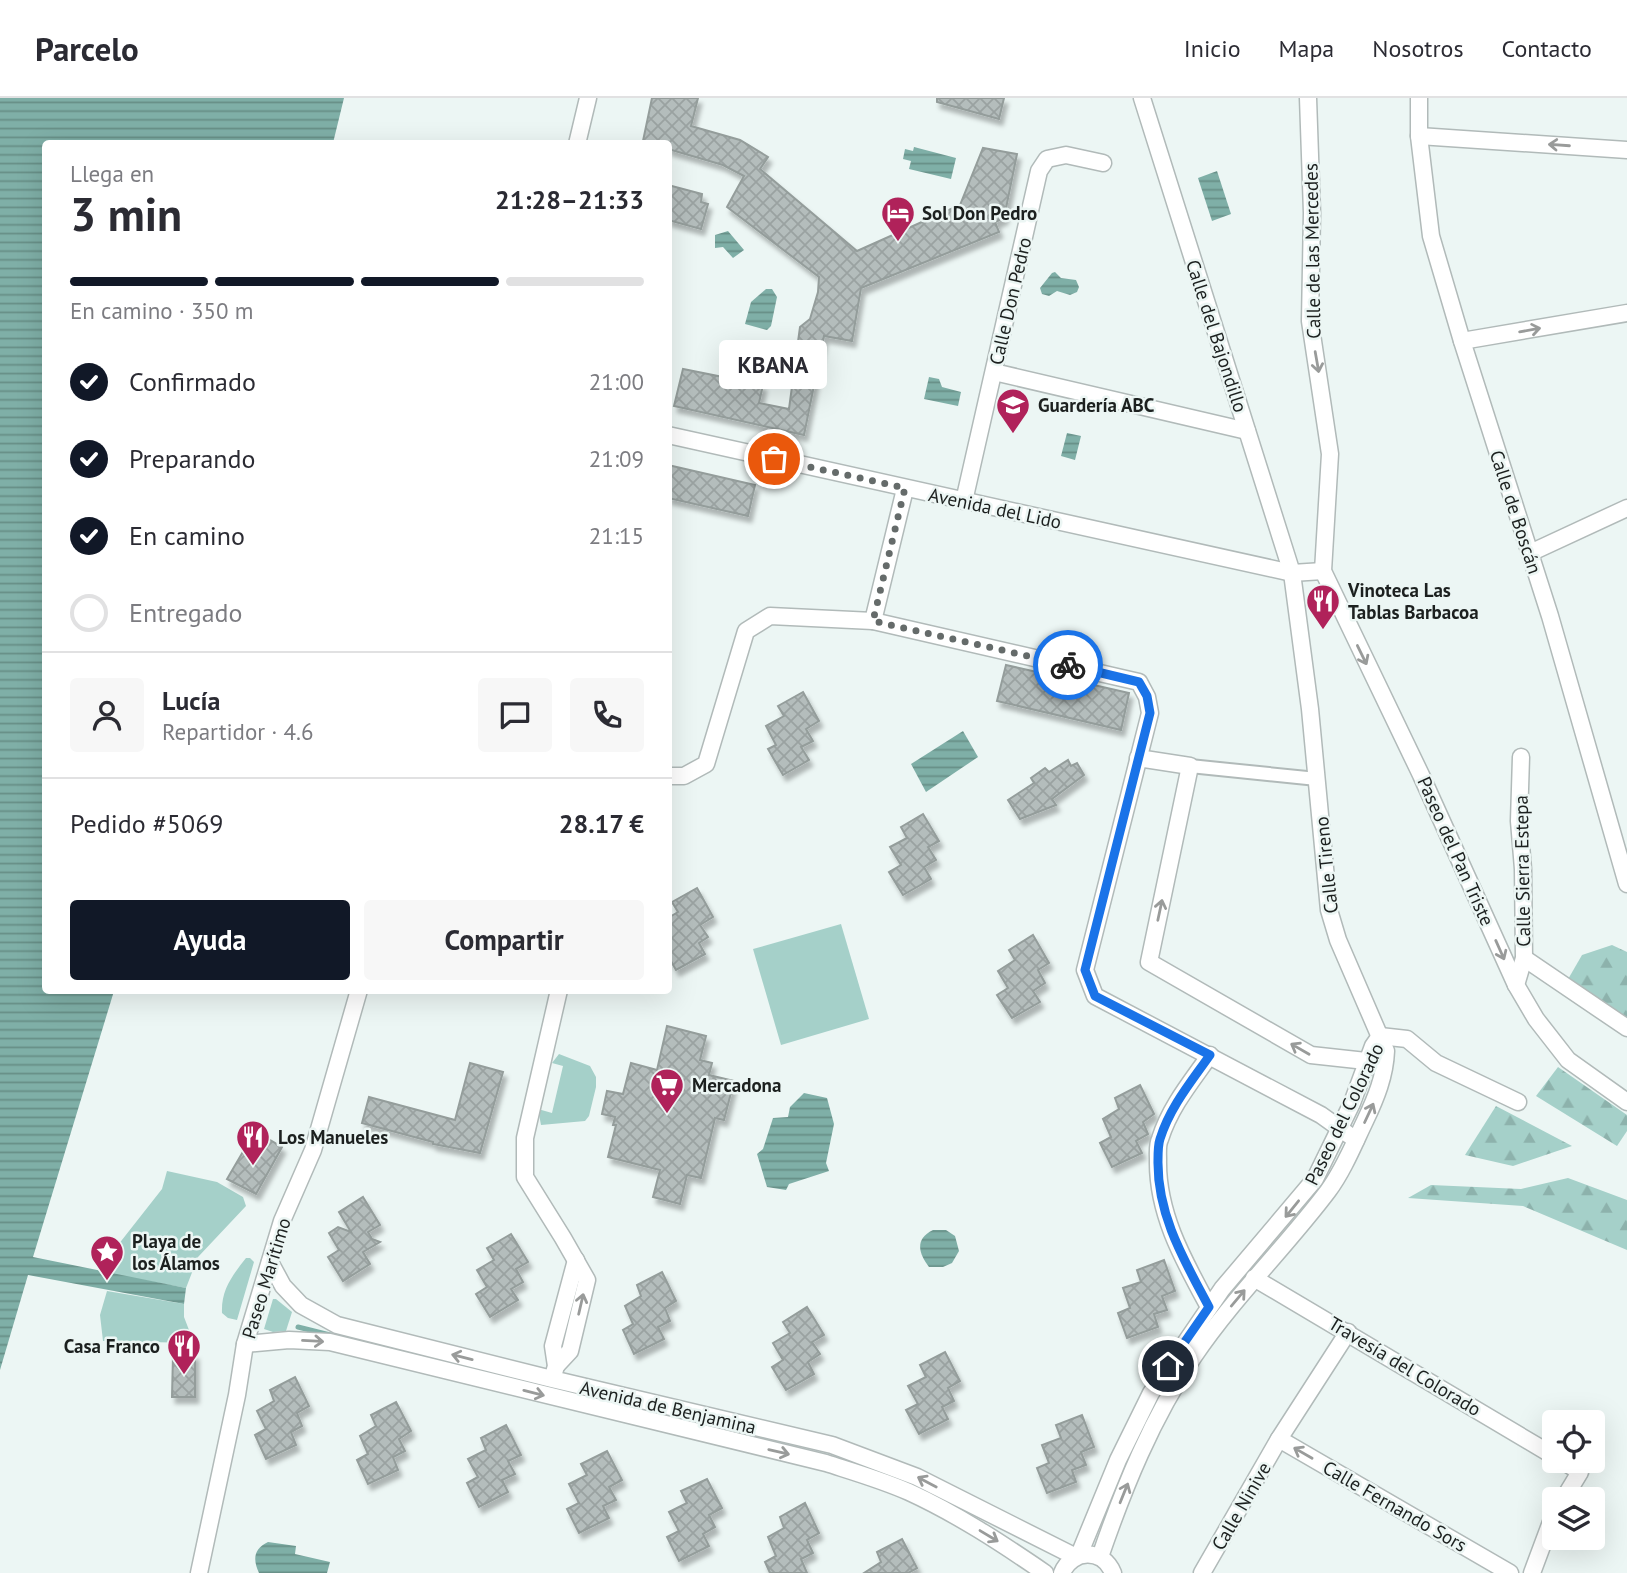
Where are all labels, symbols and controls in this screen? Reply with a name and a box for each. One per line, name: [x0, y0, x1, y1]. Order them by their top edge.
text: Parcelo: [35, 27, 139, 70]
text: Inicio: [1184, 33, 1241, 64]
text: Mapa: [1279, 33, 1334, 64]
text: Nosotros: [1372, 33, 1464, 64]
text: Contacto: [1502, 33, 1592, 64]
one-way arrow: [1548, 138, 1571, 151]
text: Llega en: [70, 159, 154, 188]
street label: Calle de las Mercedes: [1298, 163, 1326, 339]
text: 21:28–21:33: [495, 183, 644, 216]
text: 3 min: [70, 184, 182, 244]
hotel icon: Sol Don Pedro: [879, 194, 917, 243]
place label: Sol Don Pedro: [922, 201, 1037, 225]
street label: Calle Don Pedro: [984, 235, 1036, 367]
street label: Calle del Bajondillo: [1181, 257, 1253, 415]
text: En camino · 350 m: [70, 296, 253, 325]
one-way arrow: [1518, 323, 1540, 336]
callout: KBANA: [720, 340, 828, 389]
text: KBANA: [738, 350, 808, 379]
one-way arrow: [1311, 350, 1324, 373]
icon: check: [70, 363, 108, 401]
text: Confirmado: [129, 365, 256, 398]
text: 21:00: [589, 367, 644, 396]
school or university icon: Guardería ABC: [994, 386, 1032, 435]
place label: Guardería ABC: [1038, 393, 1155, 417]
pin: [744, 429, 804, 489]
icon: check: [70, 440, 108, 478]
icon: bag: [755, 440, 793, 478]
text: Preparando: [129, 442, 256, 475]
text: 21:09: [589, 444, 644, 473]
street label: Calle de Boscán: [1485, 447, 1547, 577]
street label: Avenida del Lido: [926, 482, 1064, 534]
icon: check: [70, 517, 108, 555]
text: En camino: [129, 519, 245, 552]
text: 21:15: [589, 521, 644, 550]
place label: Vinoteca Las Tablas Barbacoa: [1347, 578, 1479, 624]
restaurant icon: Vinoteca Las Tablas Barbacoa: [1304, 582, 1342, 631]
text: Entregado: [129, 596, 243, 629]
courier: [1033, 630, 1103, 700]
one-way arrow: [1356, 644, 1370, 665]
icon: bike: [1049, 646, 1087, 684]
button: person: [70, 678, 144, 752]
button: chat: [478, 678, 552, 752]
button: phone: [570, 678, 644, 752]
text: Lucía: [162, 684, 221, 717]
text: Repartidor · 4.6: [162, 717, 314, 746]
street label: Paseo del Pan Triste: [1412, 773, 1500, 929]
street label: Calle Sierra Estepa: [1509, 795, 1535, 947]
text: Pedido #5069: [70, 807, 223, 840]
text: 28.17 €: [559, 807, 644, 840]
street label: Calle Tireno: [1309, 815, 1343, 915]
one-way arrow: [1153, 899, 1167, 922]
button: Ayuda: [70, 900, 350, 980]
button: Compartir: [364, 900, 644, 980]
one-way arrow: [1494, 938, 1507, 960]
street label: Paseo del Colorado: [1299, 1039, 1389, 1189]
one-way arrow: [1291, 1042, 1311, 1056]
supermarket icon: Mercadona: [648, 1066, 686, 1115]
place label: Mercadona: [692, 1073, 781, 1097]
one-way arrow: [1363, 1103, 1376, 1125]
restaurant icon: Los Manueles: [234, 1118, 272, 1167]
place label: Los Manueles: [278, 1125, 388, 1149]
one-way arrow: [1284, 1199, 1299, 1217]
street label: Paseo Marítimo: [236, 1215, 296, 1341]
place label: Playa de los Álamos: [132, 1229, 220, 1275]
place icon: Playa de los Álamos: [88, 1233, 126, 1282]
one-way arrow: [1230, 1289, 1246, 1307]
one-way arrow: [575, 1293, 588, 1316]
street label: Travesía del Colorado: [1324, 1311, 1486, 1421]
restaurant icon: Casa Franco: [165, 1327, 203, 1376]
place label: Casa Franco: [64, 1334, 160, 1358]
one-way arrow: [301, 1335, 324, 1348]
pin: [1138, 1336, 1198, 1396]
icon: home: [1149, 1347, 1187, 1385]
one-way arrow: [451, 1350, 474, 1363]
street label: Avenida de Benjamina: [578, 1375, 758, 1439]
one-way arrow: [522, 1387, 545, 1400]
map controls: [1542, 1410, 1605, 1550]
button: locate: [1542, 1410, 1605, 1473]
one-way arrow: [767, 1446, 790, 1459]
one-way arrow: [1293, 1446, 1313, 1460]
street label: Calle Fernando Sors: [1319, 1455, 1471, 1557]
street label: Calle Ninive: [1206, 1458, 1276, 1554]
one-way arrow: [917, 1475, 938, 1488]
one-way arrow: [1118, 1483, 1131, 1505]
button: layers: [1542, 1487, 1605, 1550]
one-way arrow: [979, 1529, 999, 1543]

